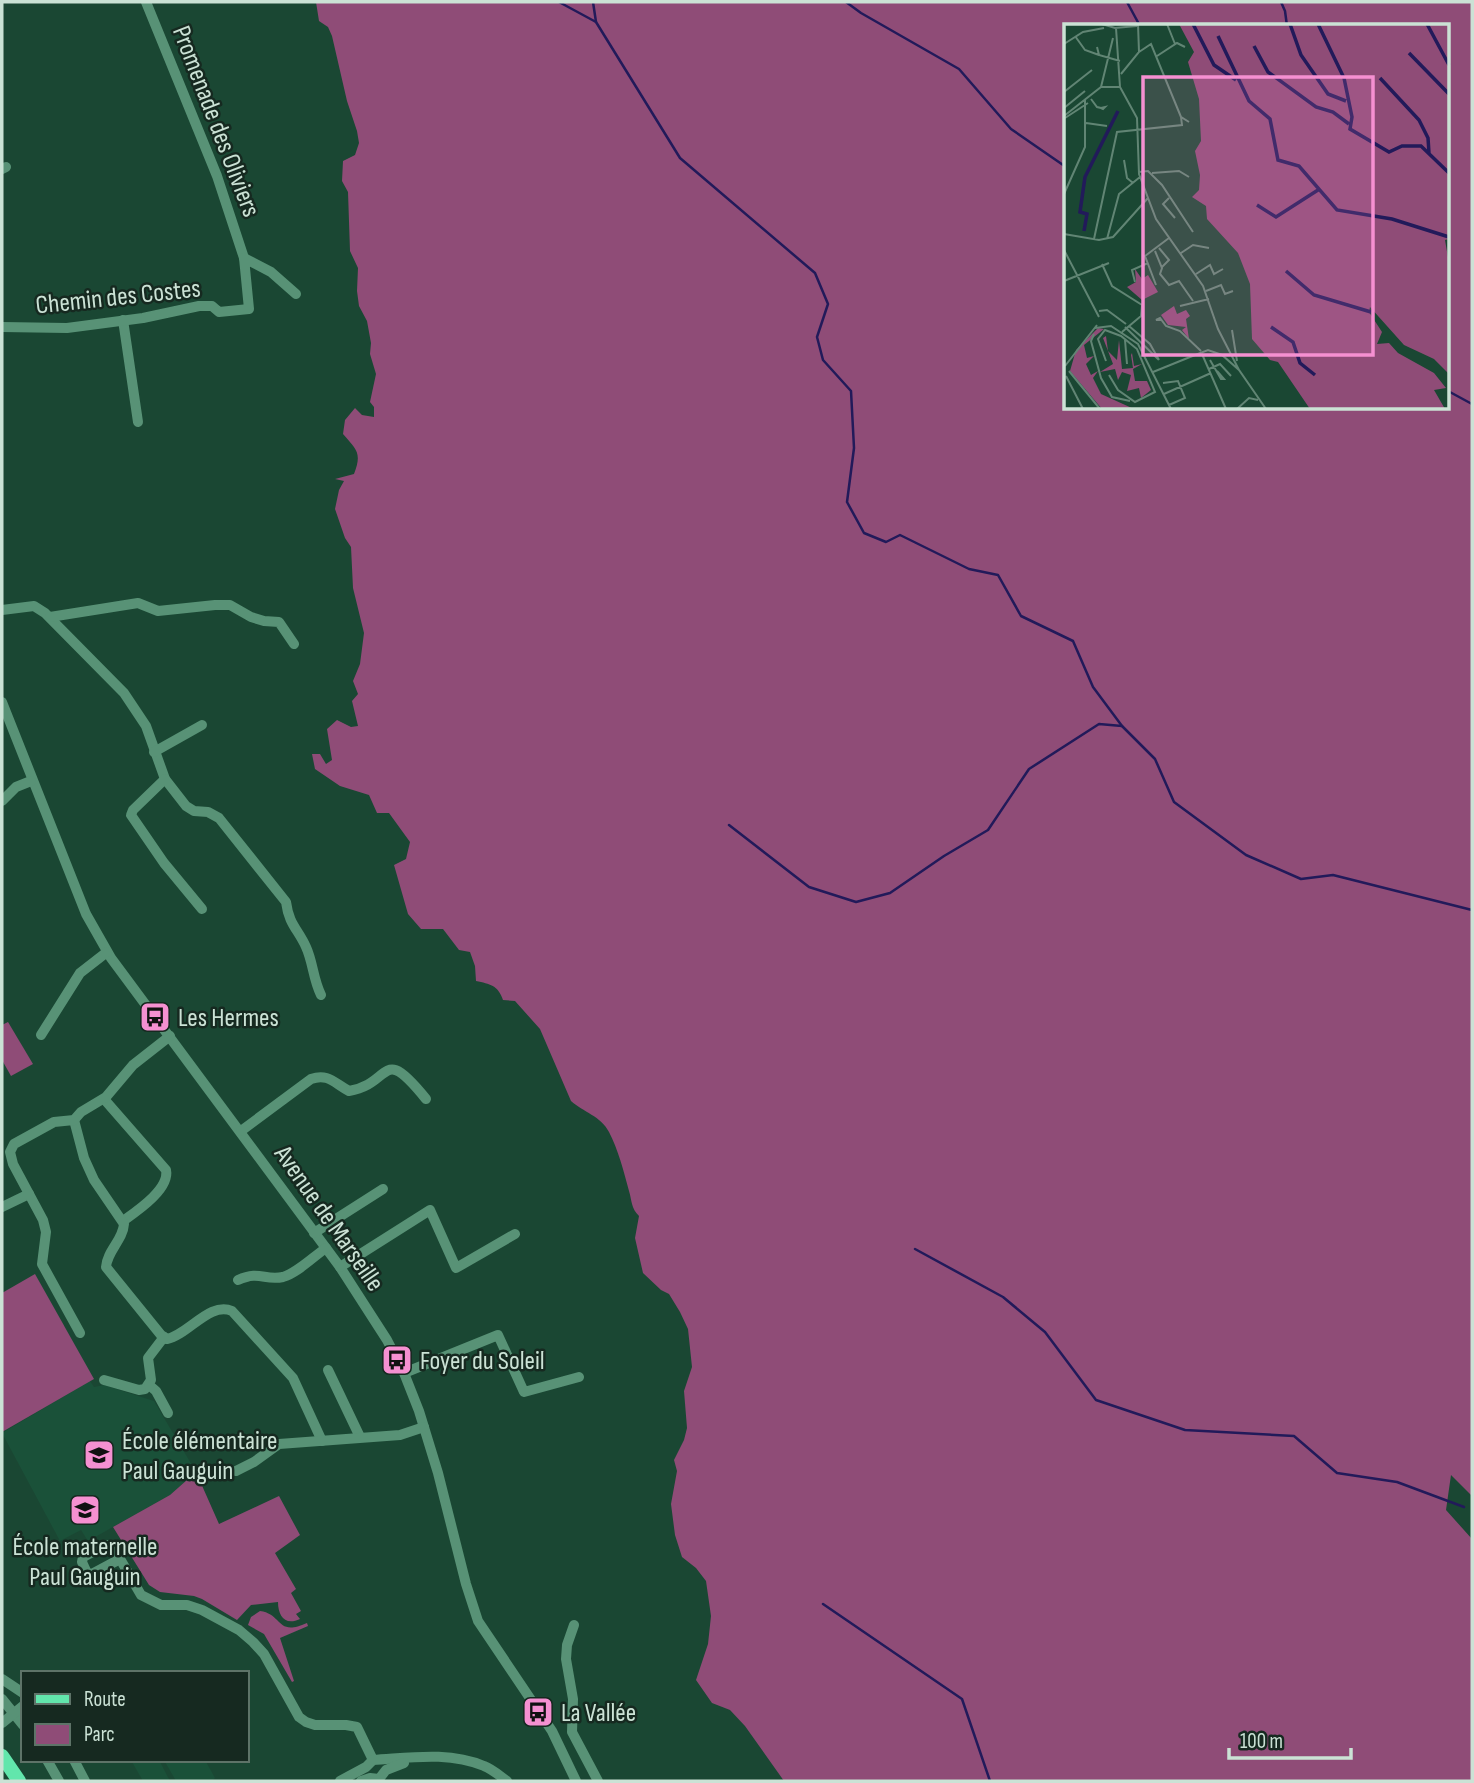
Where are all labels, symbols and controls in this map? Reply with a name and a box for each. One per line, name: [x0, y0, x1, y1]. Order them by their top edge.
street label: Promenade des Oliviers: [165, 22, 266, 221]
inset map: [1064, 24, 1450, 410]
street label: Chemin des Costes: [34, 273, 202, 322]
bus stop icon: Les Hermes: [138, 1000, 172, 1034]
place label: Les Hermes: [178, 1003, 279, 1034]
street label: Avenue de Marseille: [267, 1139, 390, 1298]
bus stop icon: Foyer du Soleil: [380, 1343, 414, 1377]
place label: Foyer du Soleil: [420, 1346, 545, 1377]
place label: École élémentaire Paul Gauguin: [122, 1426, 277, 1487]
school or university icon: École élémentaire Paul Gauguin: [82, 1438, 116, 1472]
school or university icon: École maternelle Paul Gauguin: [68, 1493, 102, 1527]
place label: École maternelle Paul Gauguin: [12, 1532, 158, 1593]
legend: [21, 1671, 248, 1762]
text: Route: [84, 1687, 126, 1712]
bus stop icon: La Vallée: [521, 1695, 555, 1729]
place label: La Vallée: [561, 1698, 636, 1729]
scale bar: [1229, 1716, 1352, 1760]
text: Parc: [84, 1722, 115, 1747]
text: 100 m: [1240, 1729, 1283, 1754]

